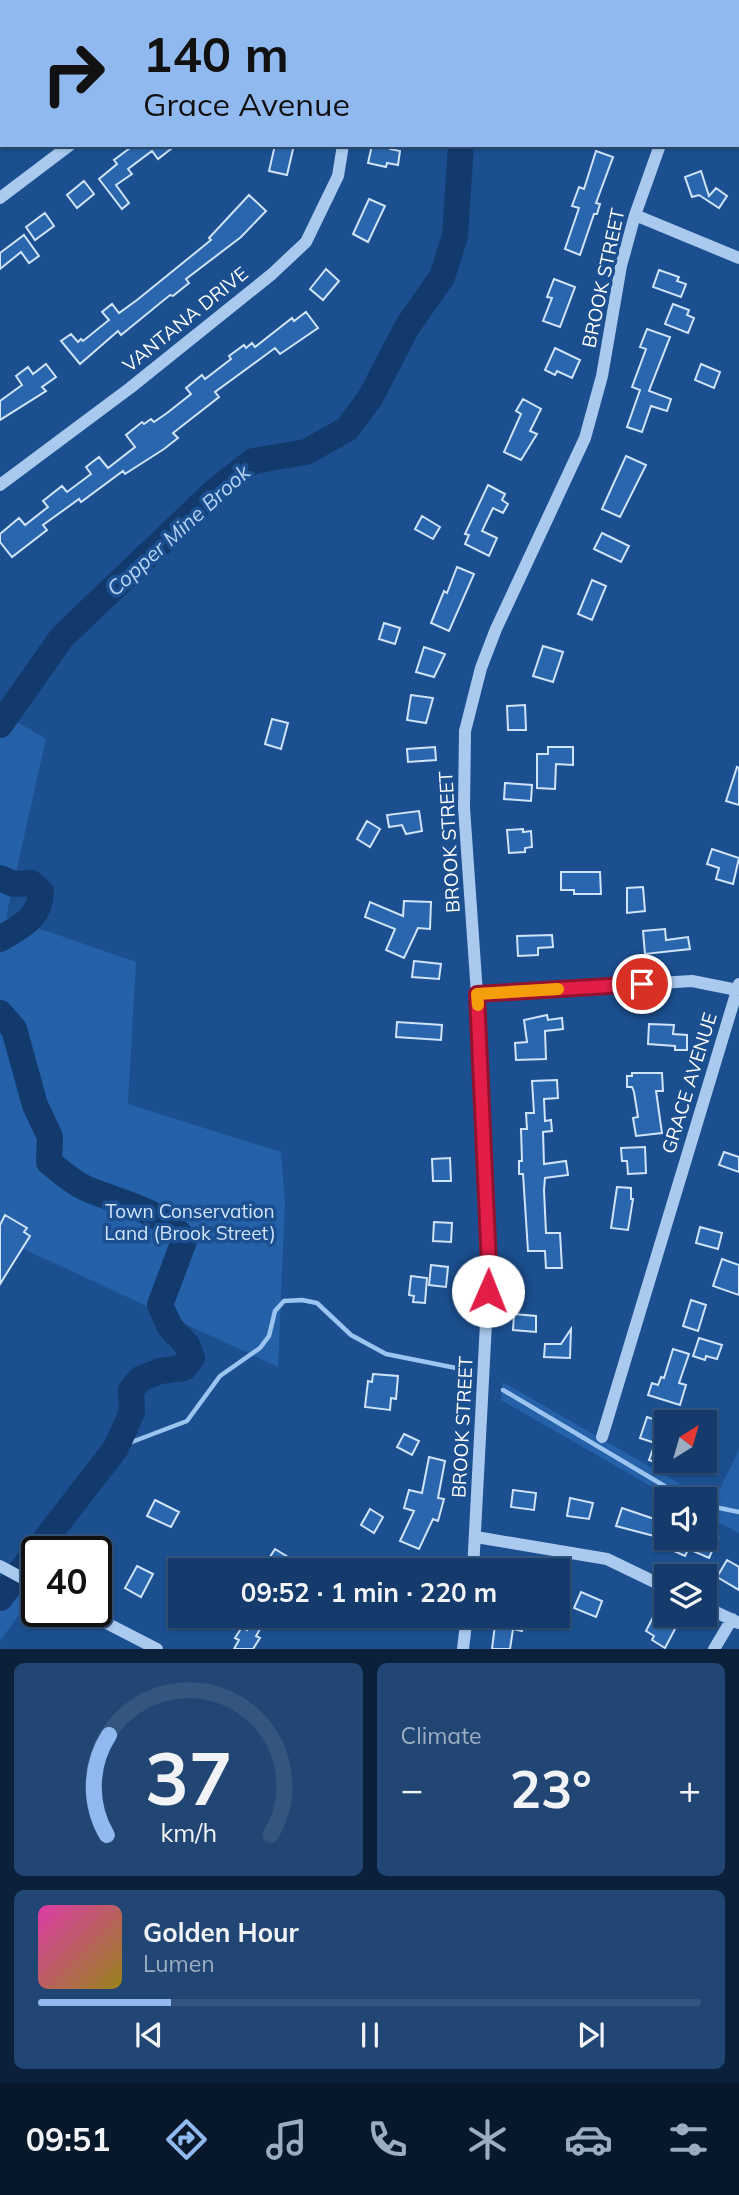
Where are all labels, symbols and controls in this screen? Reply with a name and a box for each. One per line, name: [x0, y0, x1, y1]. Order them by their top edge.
text: 140 m: [143, 23, 289, 84]
icon: right: [28, 28, 119, 119]
text: Grace Avenue: [143, 84, 350, 124]
street label: BROOK STREET: [576, 206, 630, 350]
street label: VANTANA DRIVE: [118, 261, 252, 377]
water label: Copper Mine Brook: [101, 458, 256, 601]
street label: BROOK STREET: [433, 770, 465, 914]
pin: [612, 954, 672, 1014]
icon: arrive: [623, 965, 661, 1003]
street label: GRACE AVENUE: [656, 1010, 722, 1156]
park label: Town Conservation Land (Brook Street): [104, 1199, 276, 1245]
position arrow: [451, 1254, 525, 1328]
street label: BROOK STREET: [446, 1355, 478, 1499]
north arrow: [654, 1410, 718, 1474]
map controls: [654, 1410, 717, 1627]
button: sound: [654, 1487, 717, 1550]
speed limit sign: 40: [21, 1536, 112, 1627]
button: layers: [654, 1564, 717, 1627]
text: 09:52 · 1 min · 220 m: [241, 1576, 497, 1609]
text: Climate: [401, 1721, 482, 1750]
text: 37: [145, 1733, 232, 1824]
text: 23°: [510, 1756, 592, 1821]
text: −: [401, 1765, 423, 1813]
text: +: [678, 1765, 701, 1813]
text: km/h: [160, 1817, 217, 1848]
text: Golden Hour: [143, 1916, 299, 1949]
text: Lumen: [143, 1949, 215, 1978]
icon: previous: [130, 2016, 168, 2054]
icon: pause: [351, 2016, 389, 2054]
icon: next: [572, 2016, 610, 2054]
icon: directions: [162, 2115, 211, 2164]
icon: music: [262, 2115, 311, 2164]
icon: phone: [363, 2115, 412, 2164]
icon: climate: [463, 2115, 512, 2164]
icon: car: [564, 2115, 613, 2164]
icon: filters: [664, 2115, 713, 2164]
text: 09:51: [26, 2119, 110, 2159]

